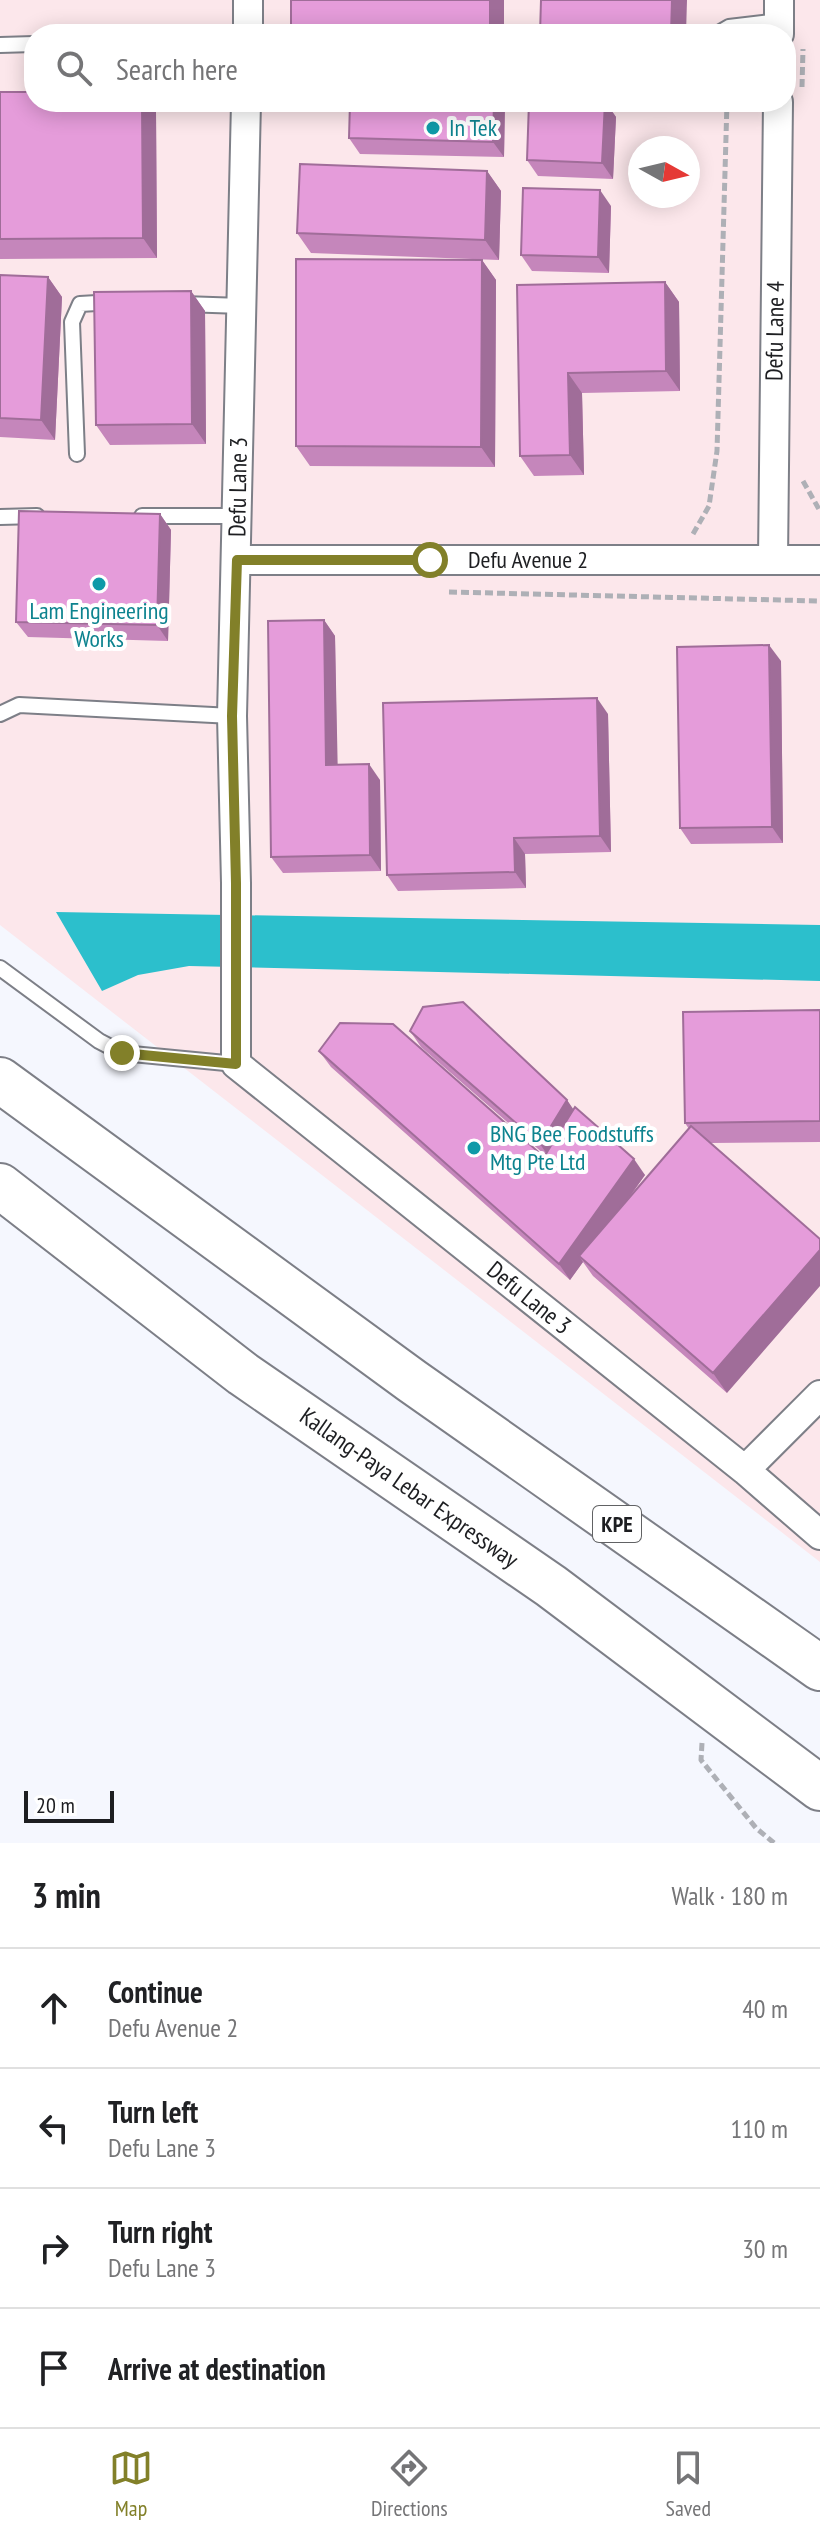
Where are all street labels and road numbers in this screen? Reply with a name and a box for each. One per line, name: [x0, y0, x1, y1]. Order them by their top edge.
street label: Defu Lane 4: [758, 281, 791, 381]
street label: Defu Lane 3: [221, 437, 254, 537]
street label: Defu Avenue 2: [468, 544, 588, 575]
street label: Defu Lane 3: [481, 1254, 578, 1341]
street label: Kallang-Paya Lebar Expressway: [294, 1400, 525, 1575]
road number: KPE: [593, 1506, 641, 1542]

